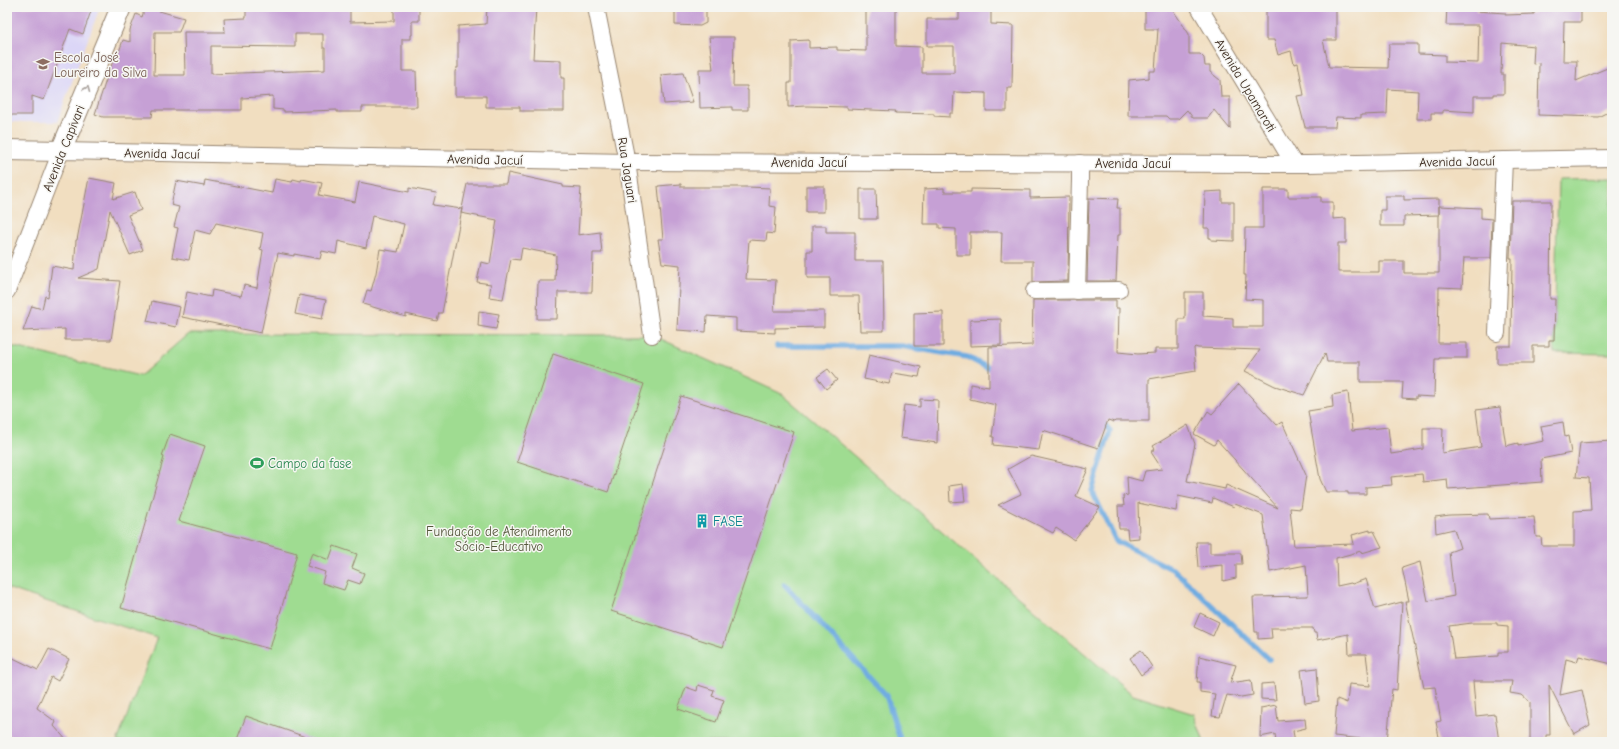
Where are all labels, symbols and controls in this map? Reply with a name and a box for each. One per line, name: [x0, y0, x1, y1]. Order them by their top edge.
street label: Avenida Upamaroti: [1212, 36, 1279, 134]
place label: Escola José Loureiro da Silva: [54, 50, 147, 80]
school or university icon: Escola José Loureiro da Silva: [35, 56, 51, 72]
one-way arrow: [82, 86, 90, 93]
street label: Avenida Capivari: [39, 103, 88, 194]
street label: Rua Jaguari: [615, 136, 640, 204]
street label: Avenida Jacuí: [124, 145, 201, 162]
street label: Avenida Jacuí: [447, 151, 524, 168]
street label: Avenida Jacuí: [1419, 153, 1496, 170]
street label: Avenida Jacuí: [771, 155, 848, 170]
street label: Avenida Jacuí: [1095, 156, 1172, 171]
sports icon: Campo da fase: [249, 455, 265, 471]
place label: Campo da fase: [268, 456, 352, 471]
building icon: FASE: [694, 513, 710, 529]
place label: FASE: [713, 514, 743, 529]
park label: Fundação de Atendimento Sócio-Educativo: [426, 524, 572, 554]

